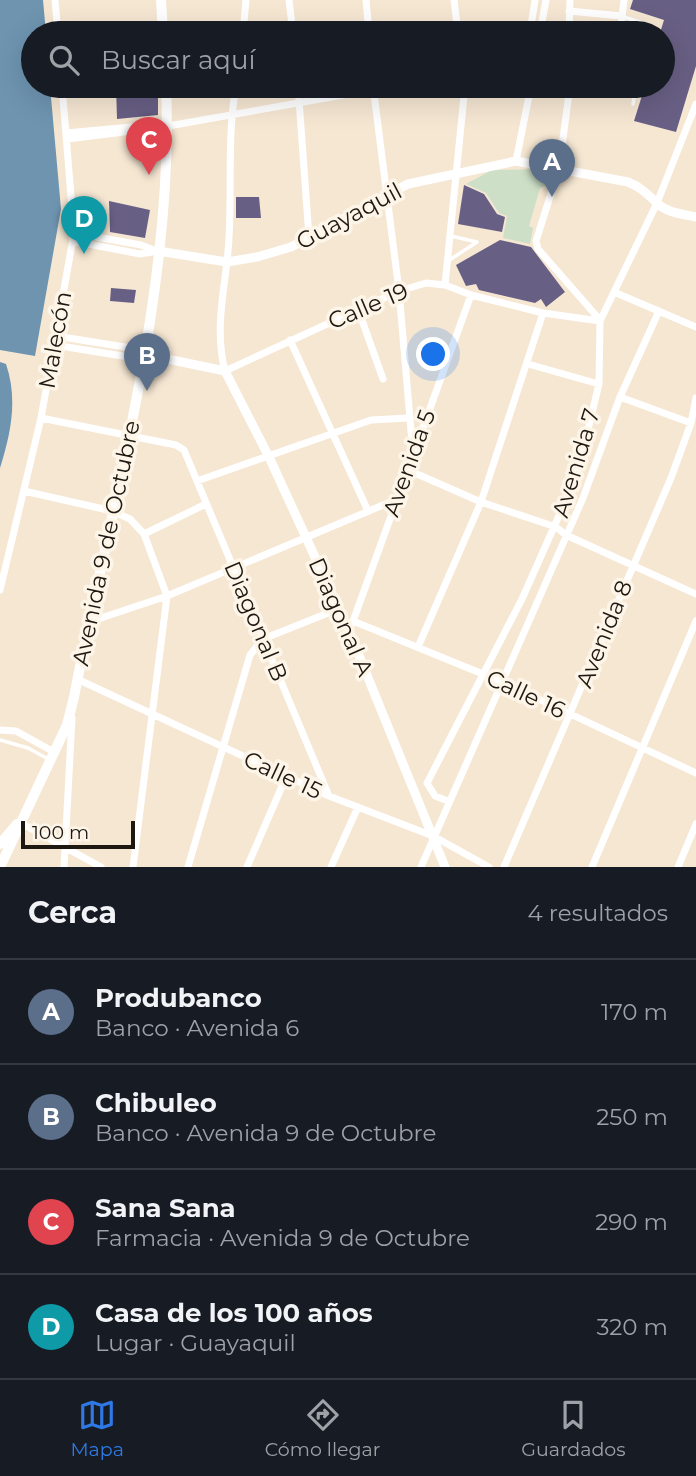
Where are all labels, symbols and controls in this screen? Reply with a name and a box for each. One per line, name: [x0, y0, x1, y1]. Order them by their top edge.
search box: [21, 21, 675, 98]
icon: search: [45, 41, 83, 79]
text: Buscar aquí: [101, 44, 255, 76]
pin: C: [126, 117, 172, 175]
pin: A: [529, 139, 575, 197]
street label: Guayaquil: [291, 177, 407, 255]
pin: D: [61, 196, 107, 254]
street label: Calle 19: [324, 277, 412, 335]
street label: Malecón: [33, 289, 77, 391]
pin: B: [124, 333, 170, 391]
your location: [416, 337, 450, 371]
street label: Avenida 7: [546, 405, 606, 521]
street label: Avenida 5: [377, 406, 441, 520]
street label: Avenida 9 de Octubre: [66, 418, 146, 668]
street label: Diagonal A: [302, 553, 380, 681]
street label: Diagonal B: [218, 557, 294, 685]
street label: Avenida 8: [570, 576, 638, 692]
street label: Calle 16: [482, 663, 570, 725]
street label: Calle 15: [239, 745, 327, 805]
scale bar: [21, 818, 135, 850]
text: 100 m: [32, 821, 89, 844]
text: Cerca: [28, 894, 117, 931]
text: 4 resultados: [528, 899, 668, 927]
text: Produbanco: [95, 982, 262, 1014]
text: A: [42, 998, 60, 1026]
text: 170 m: [601, 998, 668, 1026]
text: Banco · Avenida 6: [95, 1014, 299, 1042]
text: Chibuleo: [95, 1087, 217, 1119]
text: B: [42, 1103, 60, 1131]
text: 250 m: [596, 1103, 668, 1131]
text: Banco · Avenida 9 de Octubre: [95, 1119, 436, 1147]
text: Sana Sana: [95, 1192, 236, 1224]
text: C: [43, 1208, 59, 1236]
text: 290 m: [595, 1208, 668, 1236]
text: Farmacia · Avenida 9 de Octubre: [95, 1224, 470, 1252]
text: Casa de los 100 años: [95, 1297, 373, 1329]
text: D: [42, 1313, 61, 1341]
text: 320 m: [596, 1313, 668, 1341]
text: Lugar · Guayaquil: [95, 1329, 296, 1357]
tab: Mapa: [70, 1396, 124, 1461]
tab: Cómo llegar: [265, 1396, 380, 1461]
tab: Guardados: [521, 1396, 626, 1461]

